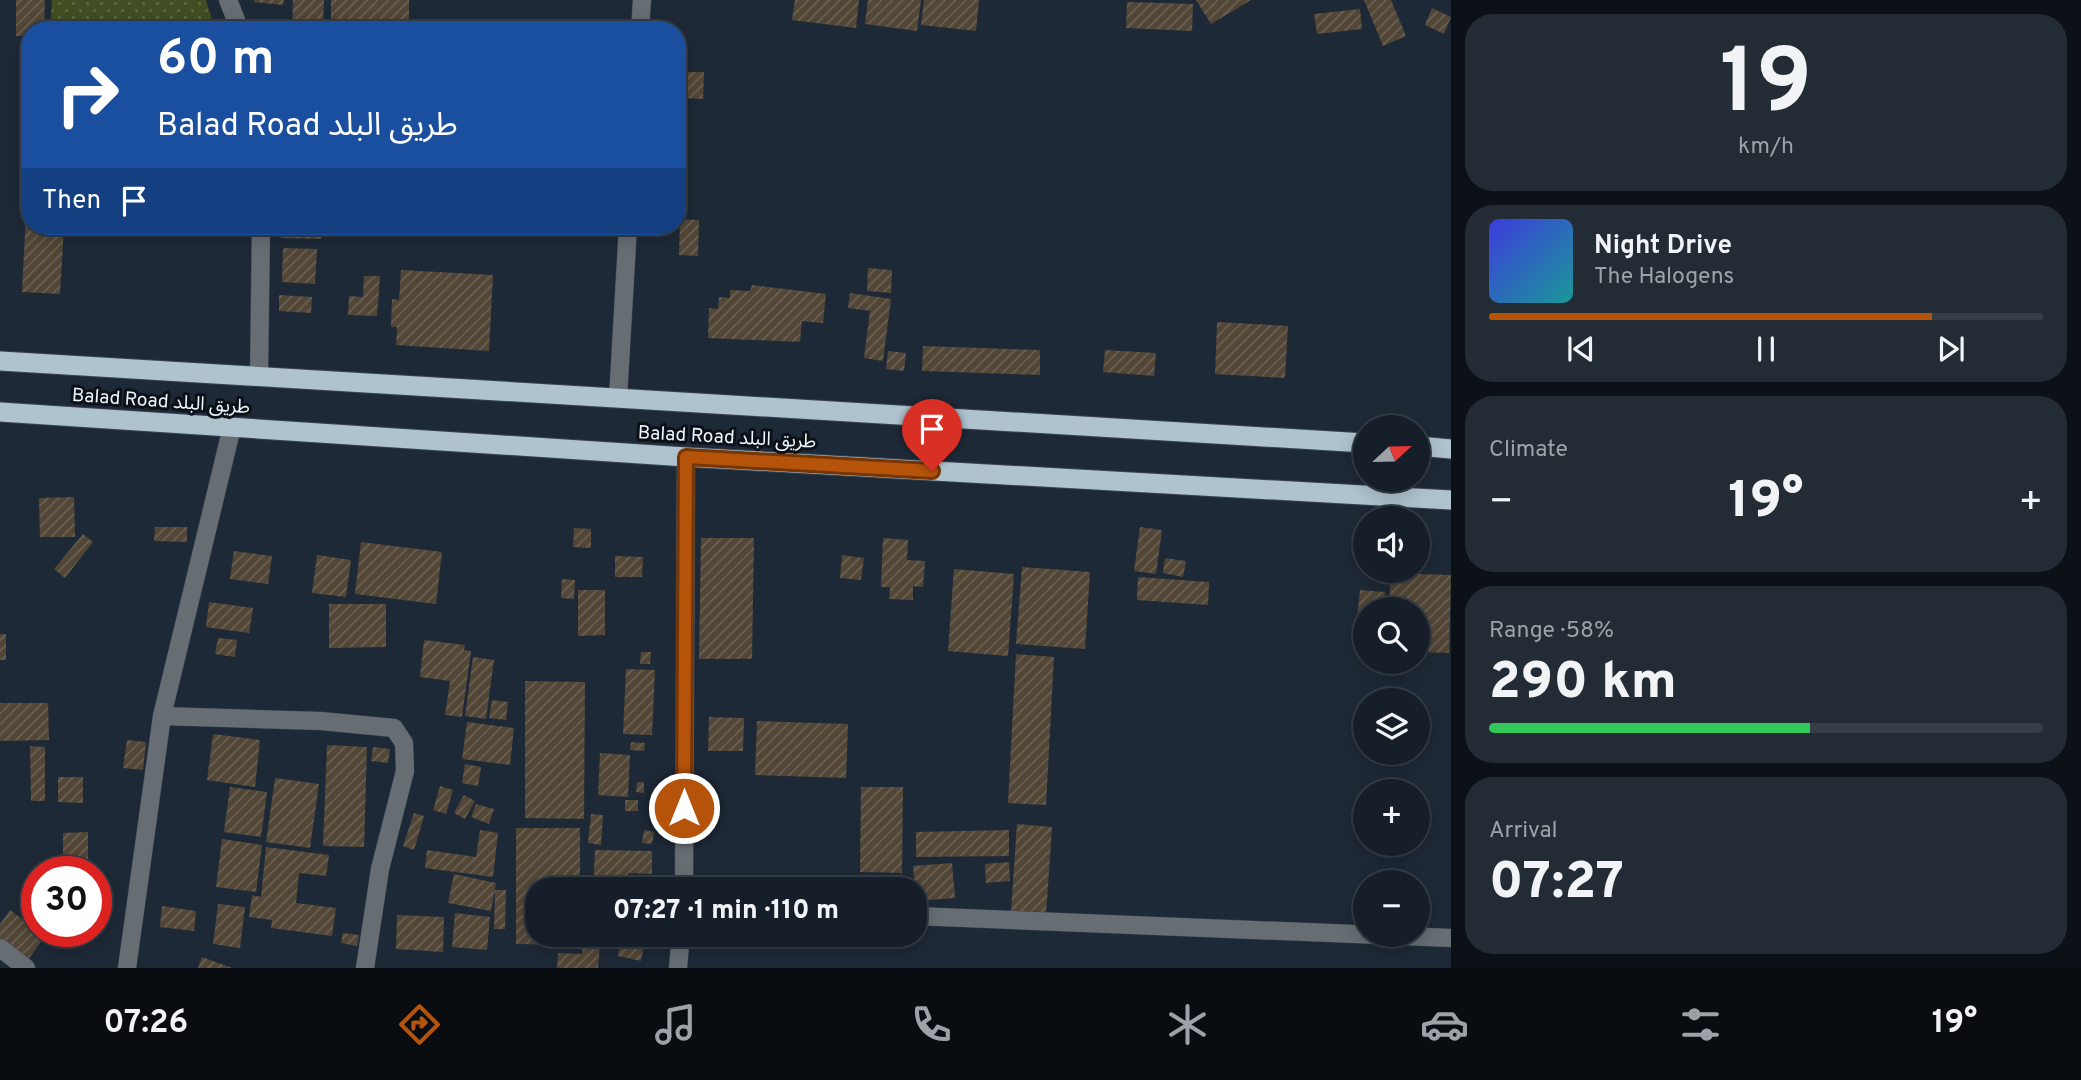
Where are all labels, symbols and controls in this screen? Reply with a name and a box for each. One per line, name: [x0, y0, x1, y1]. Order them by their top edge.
text: 60 m: [157, 30, 275, 92]
text: 19: [1720, 30, 1812, 145]
icon: right: [42, 49, 133, 140]
text: Balad Road طريق البلد: [157, 107, 458, 147]
text: km/h: [1738, 133, 1794, 162]
icon: arrive: [115, 182, 153, 220]
text: Then: [42, 185, 101, 218]
text: Night Drive: [1594, 230, 1732, 263]
text: The Halogens: [1594, 263, 1734, 292]
icon: previous: [1562, 330, 1600, 368]
icon: pause: [1747, 330, 1785, 368]
icon: next: [1932, 330, 1970, 368]
street label: Balad Road طريق البلد: [71, 384, 251, 420]
pin: [902, 399, 962, 471]
icon: arrive: [913, 410, 951, 448]
north arrow: [1353, 415, 1430, 492]
map controls: [1353, 415, 1430, 947]
street label: Balad Road طريق البلد: [637, 421, 817, 455]
text: Climate: [1489, 436, 1568, 465]
text: 19°: [1728, 470, 1804, 536]
text: −: [1489, 479, 1514, 528]
text: +: [2018, 479, 2043, 528]
button: sound: [1353, 506, 1430, 583]
button: search: [1353, 597, 1430, 674]
text: Range · 58%: [1489, 617, 1614, 646]
text: 290 km: [1489, 651, 1677, 717]
button: layers: [1353, 688, 1430, 765]
position arrow: [647, 771, 721, 845]
button: +: [1353, 779, 1430, 856]
text: Arrival: [1489, 817, 1558, 846]
text: 07:27: [1489, 851, 1624, 917]
speed limit sign: 30: [21, 856, 112, 947]
button: −: [1353, 870, 1430, 947]
text: 07:27 · 1 min · 110 m: [613, 895, 839, 928]
icon: directions: [395, 1000, 444, 1049]
icon: music: [651, 1000, 700, 1049]
icon: phone: [907, 1000, 956, 1049]
icon: climate: [1163, 1000, 1212, 1049]
icon: car: [1420, 1000, 1469, 1049]
icon: filters: [1676, 1000, 1725, 1049]
text: 07:26: [104, 1004, 188, 1044]
text: 19°: [1932, 1004, 1977, 1044]

